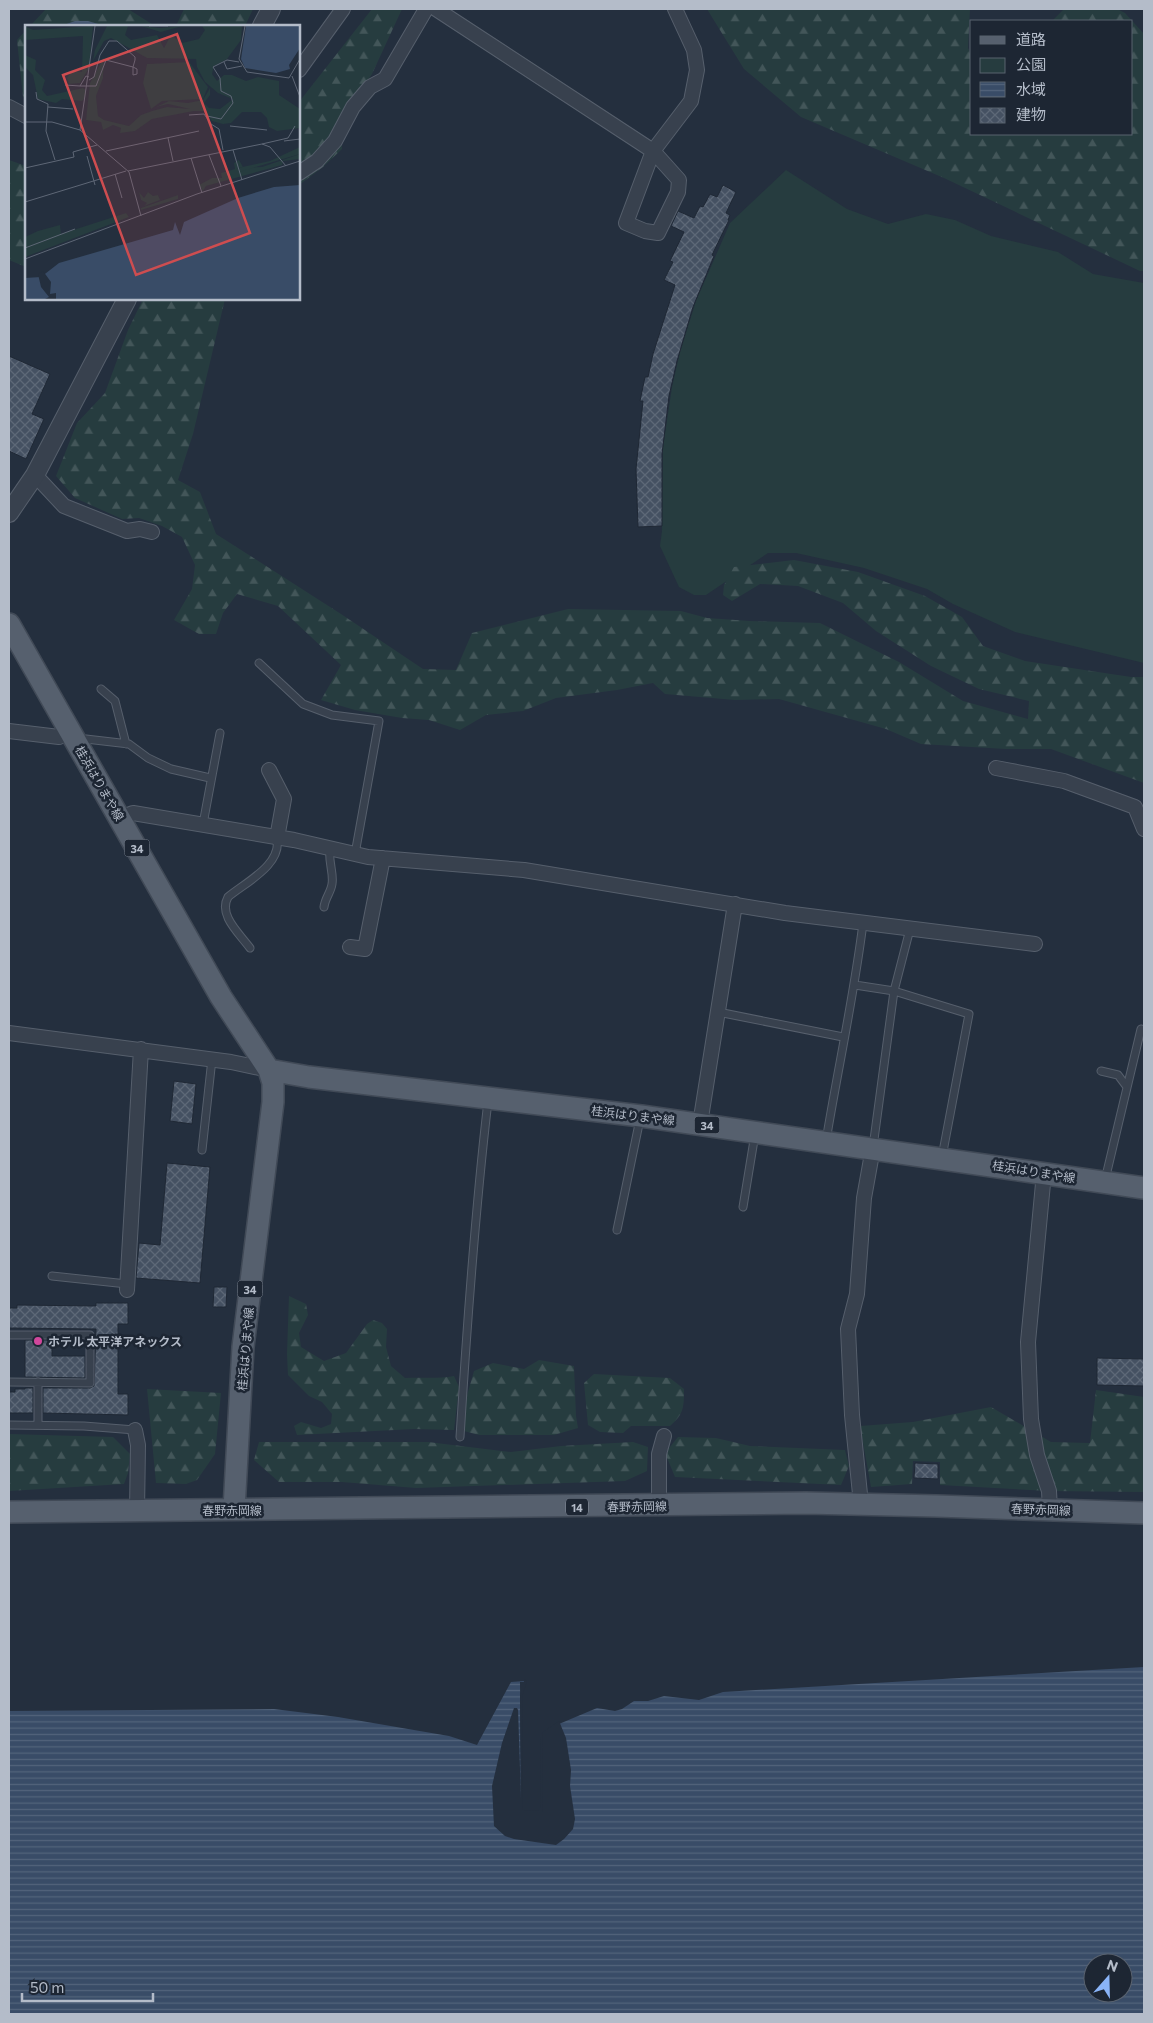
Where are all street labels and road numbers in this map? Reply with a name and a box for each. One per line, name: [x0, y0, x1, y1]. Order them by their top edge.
street label: 桂浜はりまや線: [73, 743, 127, 823]
road number: 34: [124, 840, 150, 856]
street label: 桂浜はりまや線: [590, 1103, 676, 1127]
road number: 34: [694, 1116, 720, 1134]
street label: 桂浜はりまや線: [991, 1158, 1077, 1184]
road number: 34: [238, 1280, 262, 1298]
street label: 桂浜はりまや線: [234, 1307, 256, 1391]
road number: 14: [566, 1498, 588, 1515]
street label: 春野赤岡線: [607, 1498, 667, 1514]
street label: 春野赤岡線: [1011, 1501, 1071, 1517]
street label: 春野赤岡線: [202, 1503, 262, 1517]

